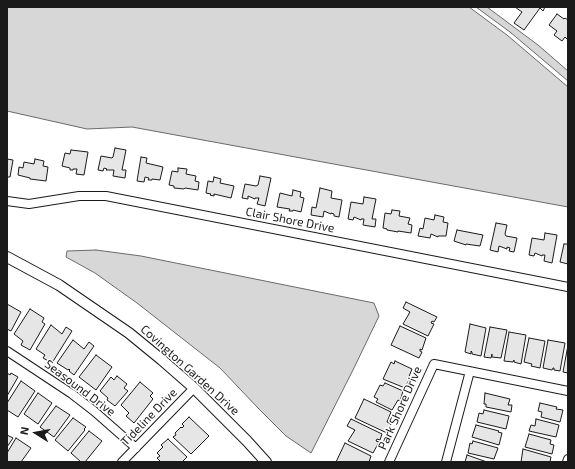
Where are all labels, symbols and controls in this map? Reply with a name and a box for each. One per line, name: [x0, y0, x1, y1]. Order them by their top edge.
street label: Clair Shore Drive: [244, 204, 336, 236]
street label: Covington Garden Drive: [138, 322, 242, 418]
street label: Seasound Drive: [42, 357, 118, 419]
street label: Park Shore Drive: [375, 364, 425, 452]
street label: Tideline Drive: [118, 385, 180, 449]
north arrow: [16, 413, 56, 453]
text: N: [17, 425, 31, 436]

